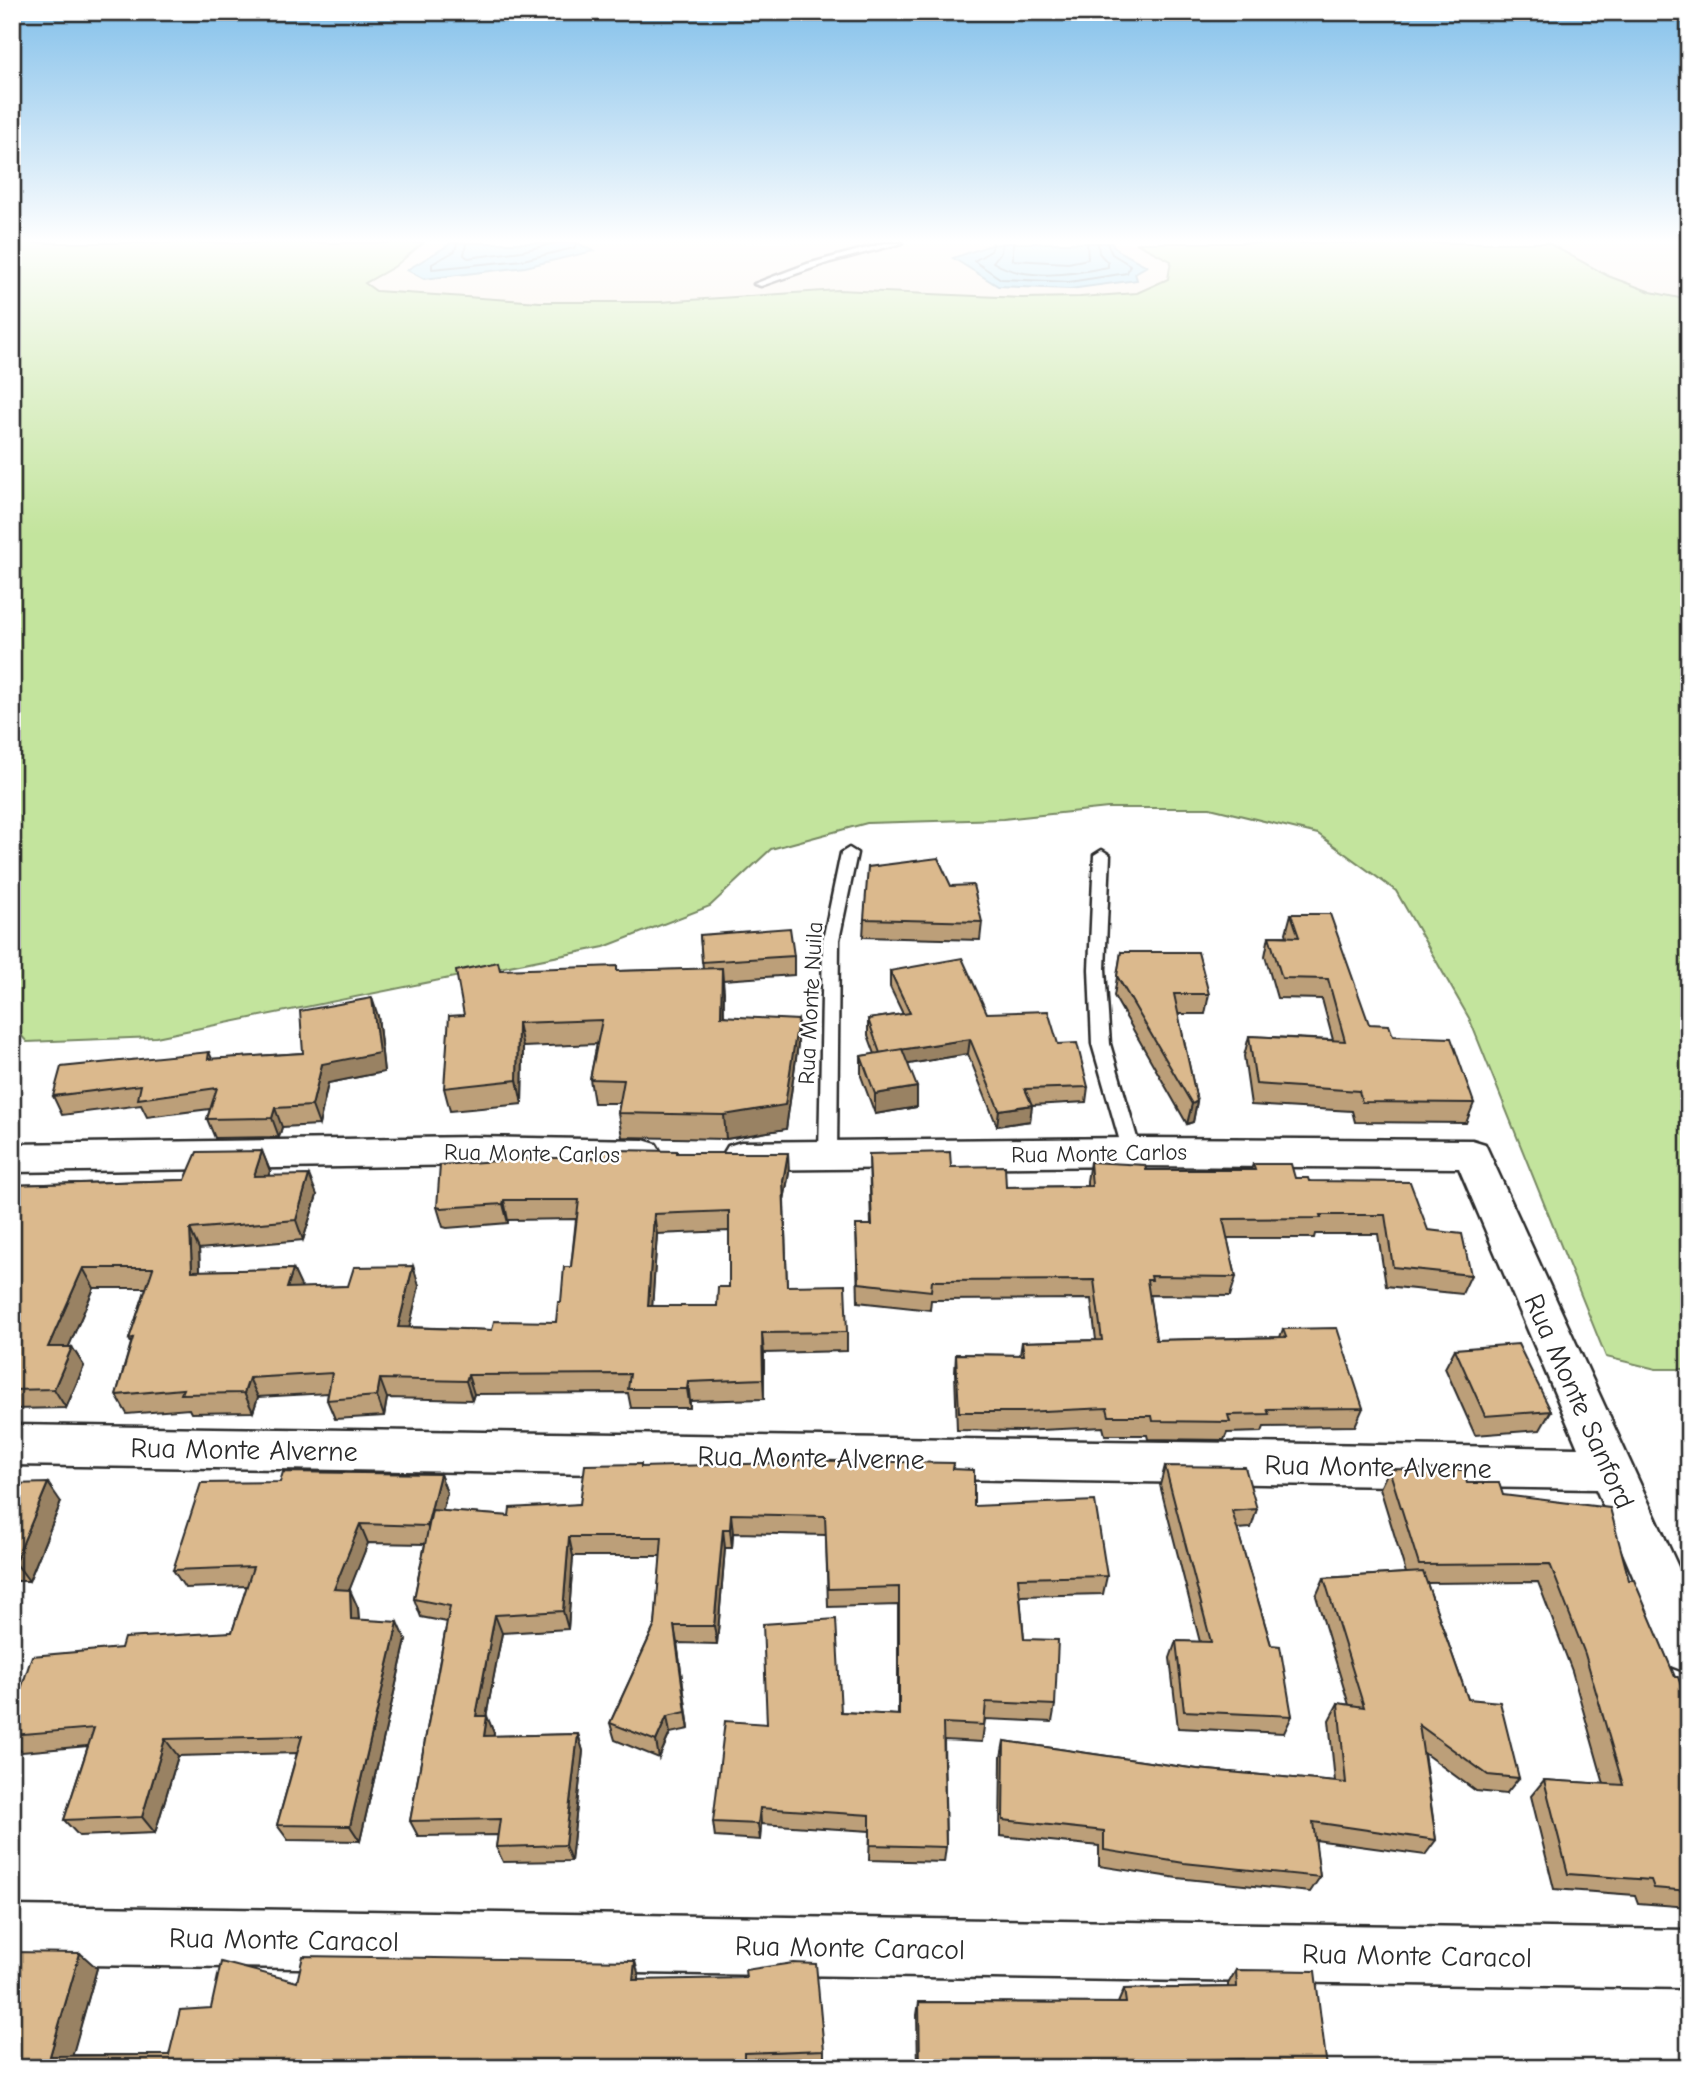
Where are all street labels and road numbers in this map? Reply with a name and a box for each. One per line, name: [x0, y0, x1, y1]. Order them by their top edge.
street label: Rua Monte Nuila: [793, 921, 828, 1085]
street label: Rua Monte Carlos: [444, 1138, 620, 1169]
street label: Rua Monte Carlos: [1011, 1138, 1187, 1169]
street label: Rua Monte Sanford: [1517, 1289, 1641, 1514]
street label: Rua Monte Alverne: [130, 1432, 358, 1468]
street label: Rua Monte Alverne: [697, 1440, 925, 1476]
street label: Rua Monte Alverne: [1264, 1449, 1492, 1485]
street label: Rua Monte Caracol: [169, 1922, 399, 1958]
street label: Rua Monte Caracol: [735, 1930, 965, 1966]
street label: Rua Monte Caracol: [1302, 1938, 1532, 1974]

